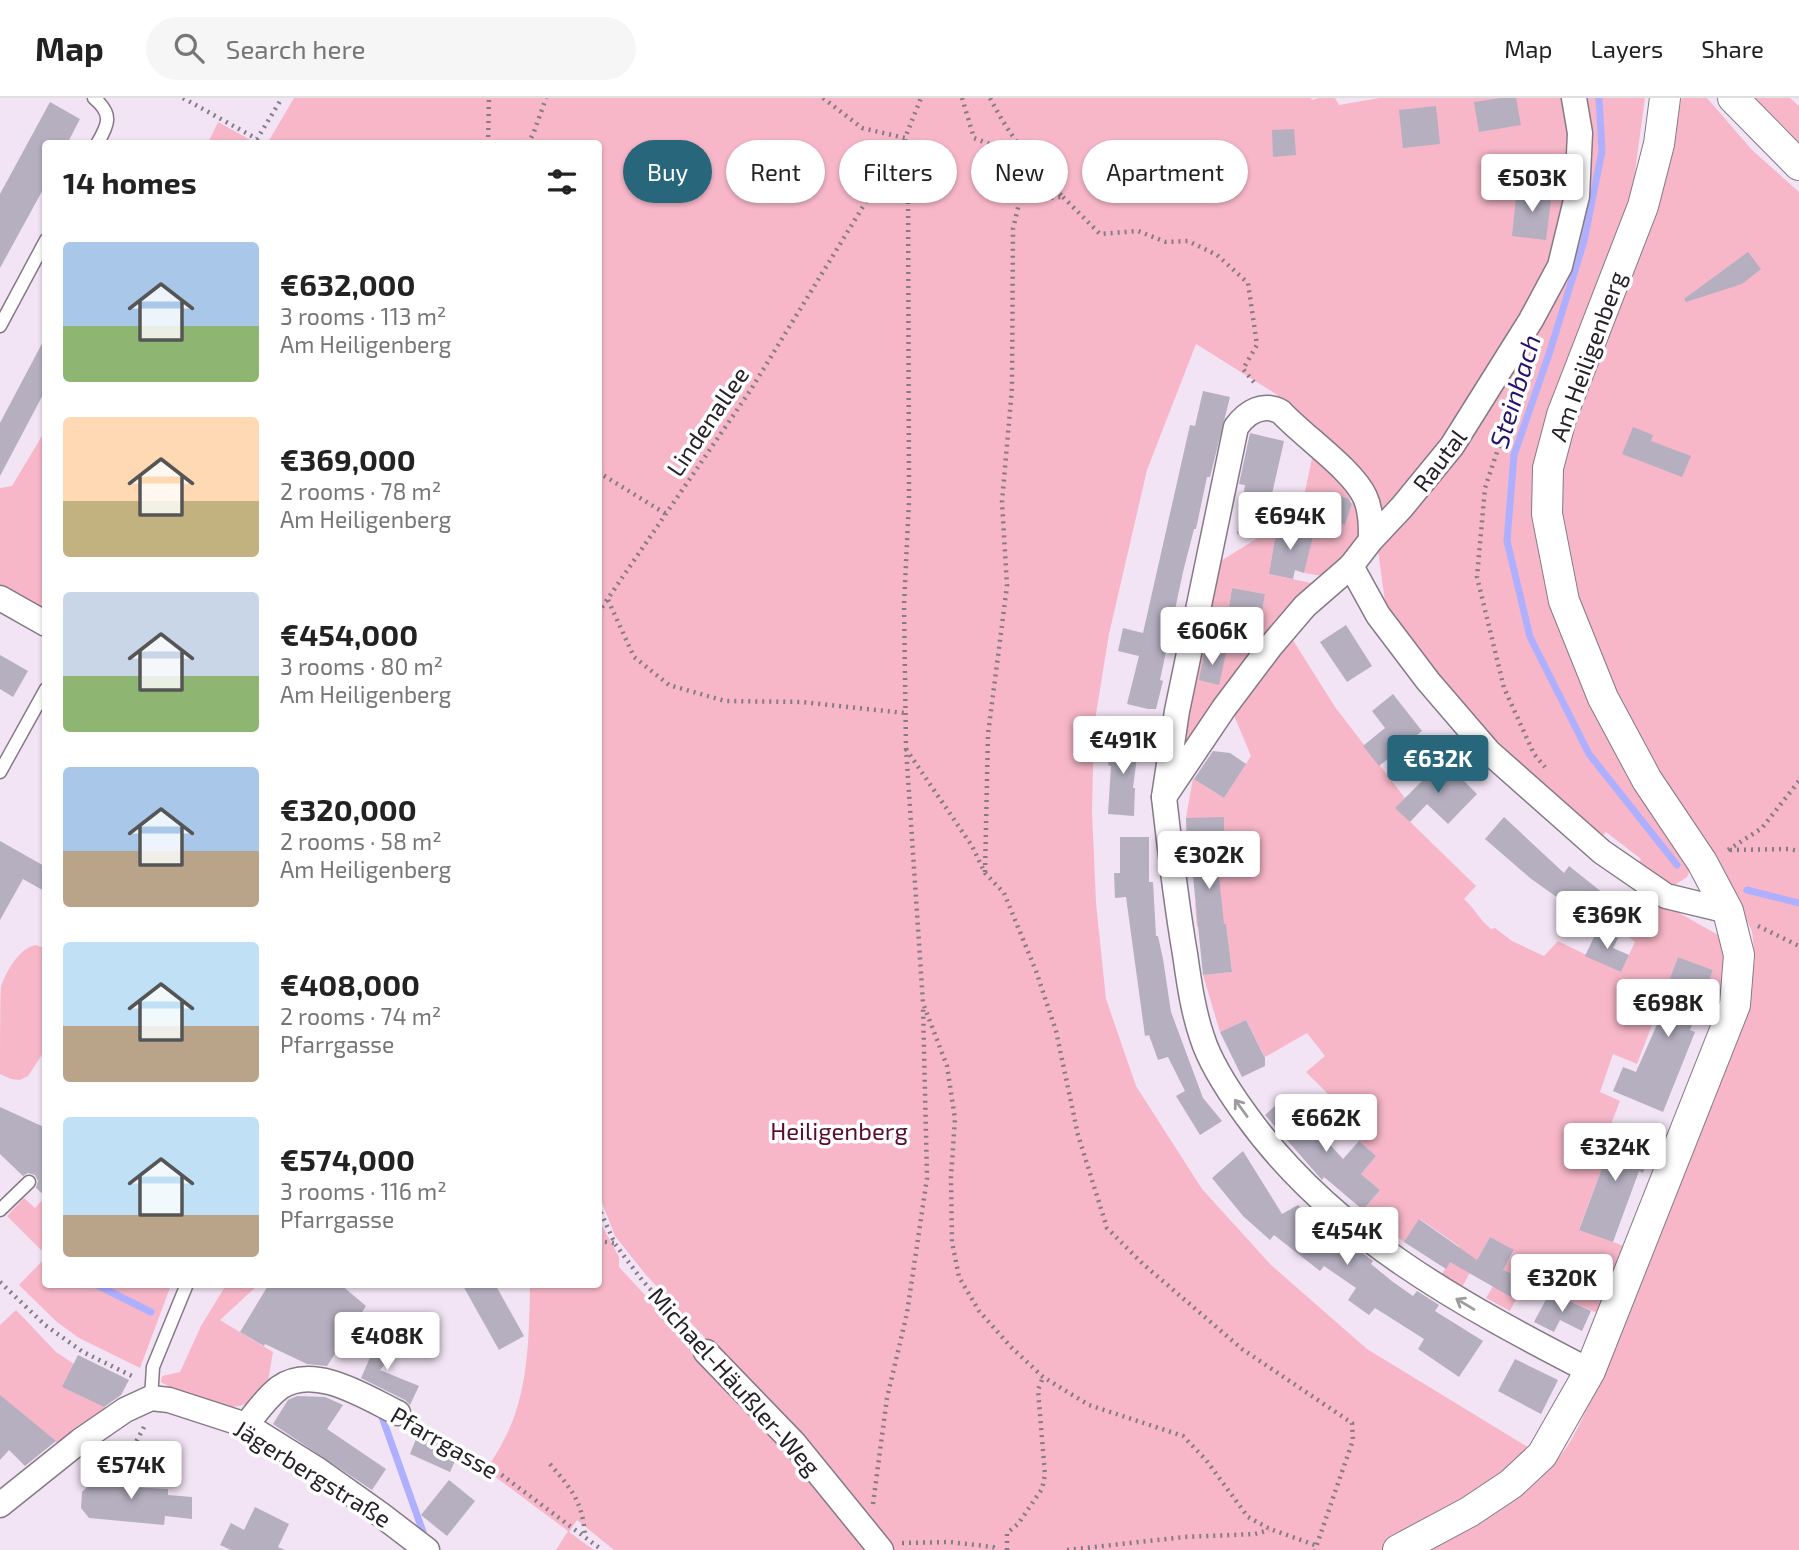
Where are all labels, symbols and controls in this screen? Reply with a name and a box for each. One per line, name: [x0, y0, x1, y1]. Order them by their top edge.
search box: [146, 17, 636, 80]
text: Map: [35, 28, 104, 68]
icon: search: [170, 29, 208, 67]
text: Search here: [226, 33, 365, 64]
text: Map: [1504, 34, 1552, 63]
text: Layers: [1590, 34, 1663, 63]
text: Share: [1701, 34, 1764, 63]
chip: Buy: [623, 140, 712, 203]
chip: Rent: [726, 140, 825, 203]
chip: Filters: [839, 140, 957, 203]
chip: New: [971, 140, 1068, 203]
chip: Apartment: [1082, 140, 1248, 203]
pin: €503K: [1483, 155, 1581, 214]
icon: filters: [543, 163, 581, 201]
text: €503K: [1497, 163, 1567, 191]
text: 14 homes: [63, 164, 197, 200]
text: €632,000: [280, 266, 415, 302]
street label: Am Heiligenberg: [1543, 267, 1631, 445]
icon: home: [119, 270, 203, 354]
text: 3 rooms · 113 m²: [280, 302, 446, 330]
text: Am Heiligenberg: [280, 330, 451, 358]
water label: Steinbach: [1482, 331, 1546, 451]
street label: Lindenallee: [660, 361, 754, 481]
street label: Rautal: [1406, 423, 1472, 497]
text: €369,000: [280, 441, 416, 477]
icon: home: [119, 445, 203, 529]
text: 2 rooms · 78 m²: [280, 477, 441, 505]
pin: €694K: [1241, 492, 1339, 552]
text: €694K: [1254, 501, 1326, 529]
text: Am Heiligenberg: [280, 505, 451, 533]
pin: €606K: [1163, 608, 1261, 667]
text: €454,000: [280, 616, 418, 652]
text: €606K: [1176, 616, 1248, 644]
icon: home: [119, 620, 203, 704]
text: 3 rooms · 80 m²: [280, 652, 443, 680]
text: Am Heiligenberg: [280, 680, 451, 708]
pin: €491K: [1074, 716, 1172, 776]
text: €491K: [1089, 725, 1157, 753]
pin: €632K: [1389, 736, 1487, 795]
text: €632K: [1403, 744, 1473, 772]
text: €320,000: [280, 791, 417, 827]
icon: home: [119, 795, 203, 879]
text: 2 rooms · 58 m²: [280, 827, 442, 855]
pin: €302K: [1160, 832, 1258, 891]
text: €302K: [1174, 840, 1244, 868]
text: Am Heiligenberg: [280, 855, 451, 883]
pin: €369K: [1558, 892, 1656, 951]
text: €369K: [1572, 900, 1642, 928]
text: €408,000: [280, 966, 420, 1002]
icon: home: [119, 970, 203, 1054]
pin: €698K: [1619, 979, 1717, 1039]
text: €698K: [1633, 988, 1703, 1016]
text: 2 rooms · 74 m²: [280, 1002, 441, 1030]
text: Pfarrgasse: [280, 1030, 394, 1058]
pin: €662K: [1277, 1094, 1375, 1154]
one-way arrow: [1234, 1099, 1248, 1118]
text: €662K: [1291, 1103, 1361, 1131]
park label: Heiligenberg: [770, 1116, 908, 1145]
pin: €324K: [1566, 1124, 1664, 1183]
text: €324K: [1580, 1132, 1650, 1160]
text: €574,000: [280, 1141, 415, 1177]
icon: home: [119, 1145, 203, 1229]
text: 3 rooms · 116 m²: [280, 1177, 447, 1205]
text: Pfarrgasse: [280, 1205, 394, 1233]
pin: €454K: [1298, 1208, 1396, 1267]
text: €454K: [1311, 1216, 1383, 1244]
pin: €320K: [1513, 1254, 1611, 1314]
text: €320K: [1527, 1263, 1597, 1291]
street label: Michael-Häußler-Weg: [643, 1281, 827, 1481]
one-way arrow: [1456, 1297, 1476, 1311]
pin: €408K: [338, 1312, 436, 1372]
text: €408K: [351, 1321, 423, 1349]
street label: Pfarrgasse: [386, 1400, 504, 1484]
street label: Jägerbergstraße: [229, 1413, 397, 1533]
pin: €574K: [82, 1442, 180, 1501]
text: €574K: [97, 1450, 165, 1478]

